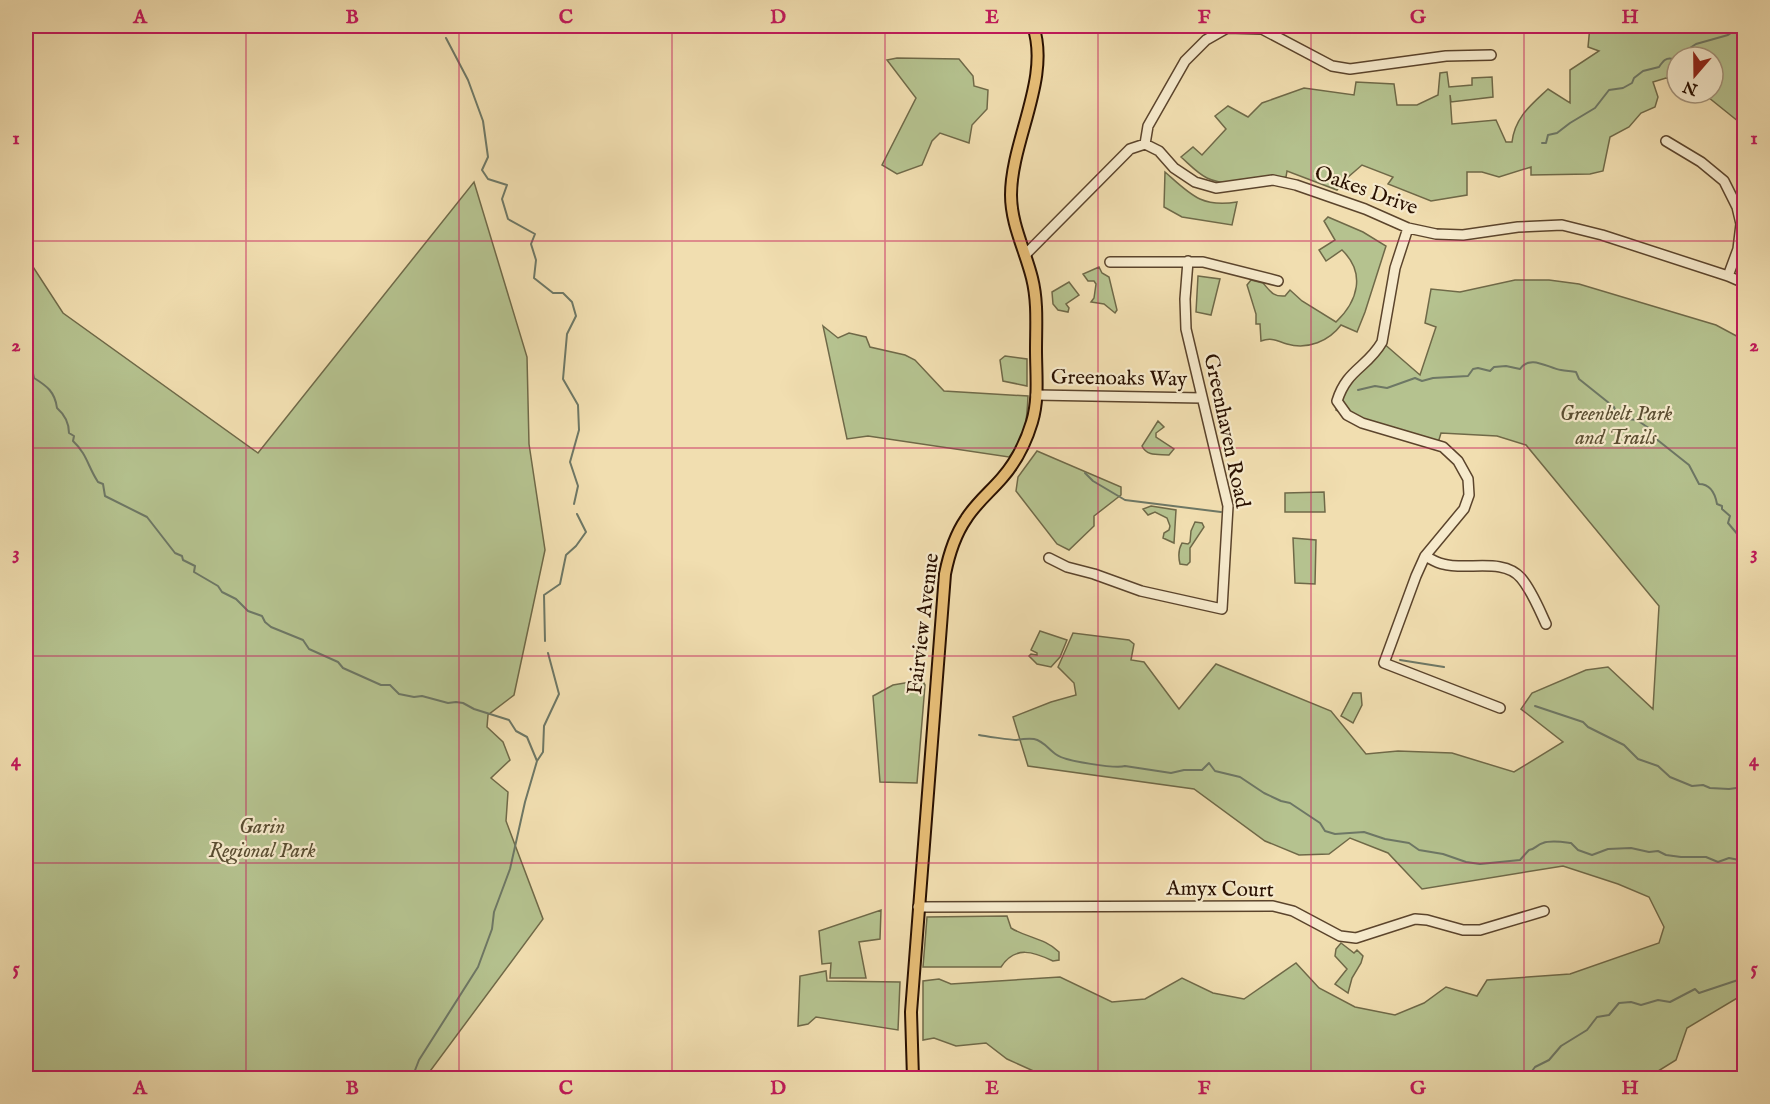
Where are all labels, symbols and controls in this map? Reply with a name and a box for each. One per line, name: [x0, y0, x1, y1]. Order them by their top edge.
text: A: [132, 5, 148, 30]
text: B: [345, 5, 359, 30]
text: C: [559, 5, 573, 30]
text: D: [770, 5, 786, 30]
text: E: [985, 5, 999, 30]
text: F: [1198, 5, 1211, 30]
text: G: [1410, 5, 1427, 30]
text: H: [1621, 5, 1639, 30]
north arrow: [1665, 45, 1725, 105]
text: N: [1680, 75, 1701, 99]
text: 1: [12, 126, 20, 151]
text: 1: [1750, 126, 1758, 151]
street label: Oakes Drive: [1311, 160, 1422, 222]
text: 2: [11, 333, 21, 358]
text: 2: [1749, 333, 1759, 358]
street label: Greenhaven Road: [1196, 351, 1256, 511]
street label: Greenoaks Way: [1051, 364, 1188, 394]
park label: Greenbelt Park and Trails: [1560, 401, 1673, 452]
text: 3: [12, 541, 20, 566]
text: 3: [1750, 541, 1758, 566]
street label: Fairview Avenue: [902, 551, 946, 696]
text: 4: [11, 748, 22, 773]
text: 4: [1749, 748, 1760, 773]
park label: Garin Regional Park: [208, 814, 316, 865]
street label: Amyx Court: [1165, 876, 1274, 904]
text: 5: [12, 956, 20, 981]
text: 5: [1750, 956, 1758, 981]
text: A: [132, 1076, 148, 1101]
text: B: [345, 1076, 359, 1101]
text: C: [559, 1076, 573, 1101]
text: D: [770, 1076, 786, 1101]
text: E: [985, 1076, 999, 1101]
text: F: [1198, 1076, 1211, 1101]
text: G: [1410, 1076, 1427, 1101]
text: H: [1621, 1076, 1639, 1101]

